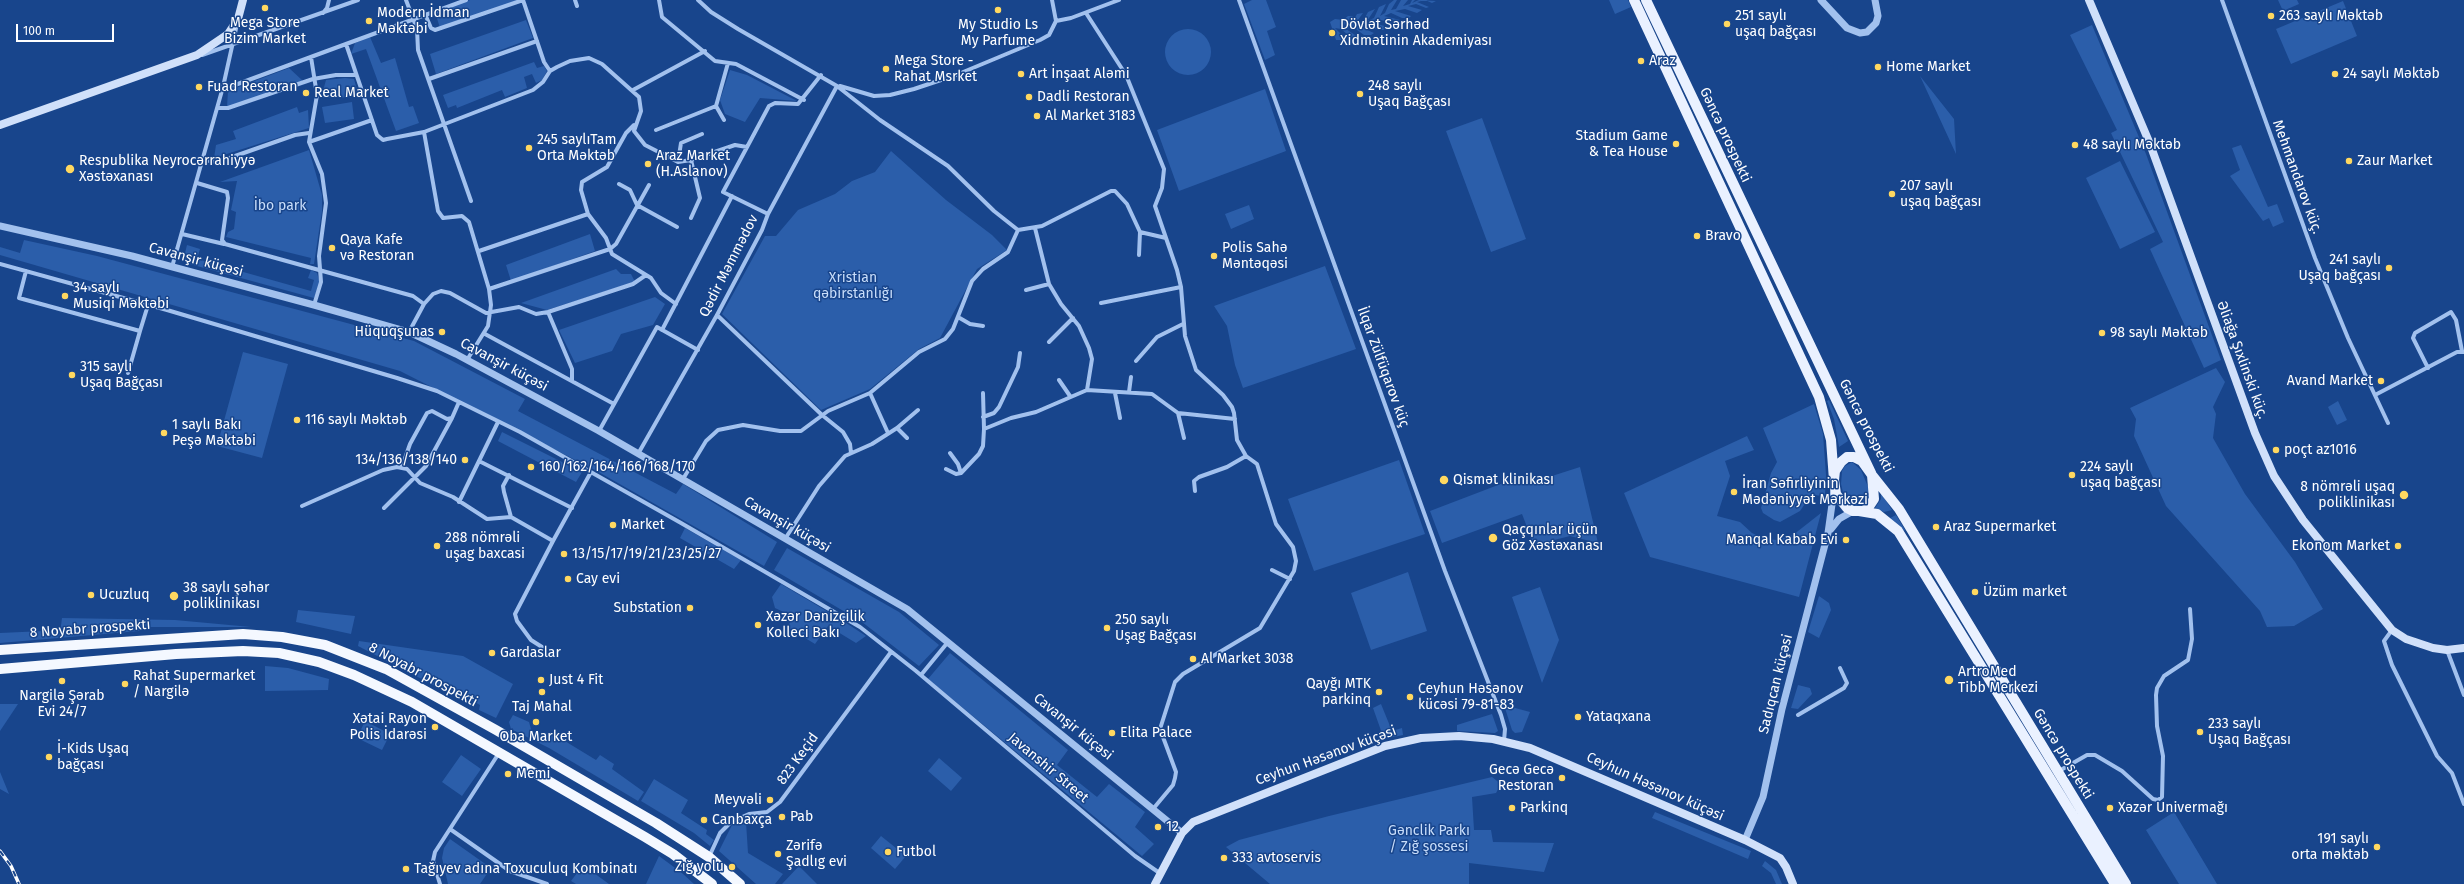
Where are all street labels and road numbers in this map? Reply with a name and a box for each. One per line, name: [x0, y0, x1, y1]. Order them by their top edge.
street label: Gəncə prospekti: [1696, 85, 1754, 185]
street label: Mehmandarov küç.: [2269, 118, 2325, 236]
street label: Qədir Məmmədov: [696, 212, 762, 320]
street label: Cavanşir küçəsi: [147, 239, 245, 281]
street label: Əliağa Şıxlinski küç.: [2213, 299, 2271, 421]
street label: İlqar Zülfüqarov küç: [1353, 304, 1413, 430]
street label: Cavanşir küçəsi: [457, 335, 551, 395]
street label: Gəncə prospekti: [1835, 376, 1897, 476]
street label: Cavanşir küçəsi: [741, 493, 833, 557]
street label: 8 Noyabr prospekti: [29, 616, 151, 642]
street label: Sadıqcan küçəsi: [1756, 633, 1796, 735]
street label: 8 Noyabr prospekti: [366, 639, 480, 711]
street label: Cavanşir küçəsi: [1030, 690, 1116, 764]
street label: Gəncə prospekti: [2029, 706, 2097, 802]
street label: Ceyhun Həsənov küçəsi: [1253, 723, 1399, 789]
street label: Javanshir Street: [1004, 729, 1092, 807]
street label: 823 Keçid: [774, 730, 822, 788]
street label: Ceyhun Həsənov küçəsi: [1584, 749, 1726, 825]

